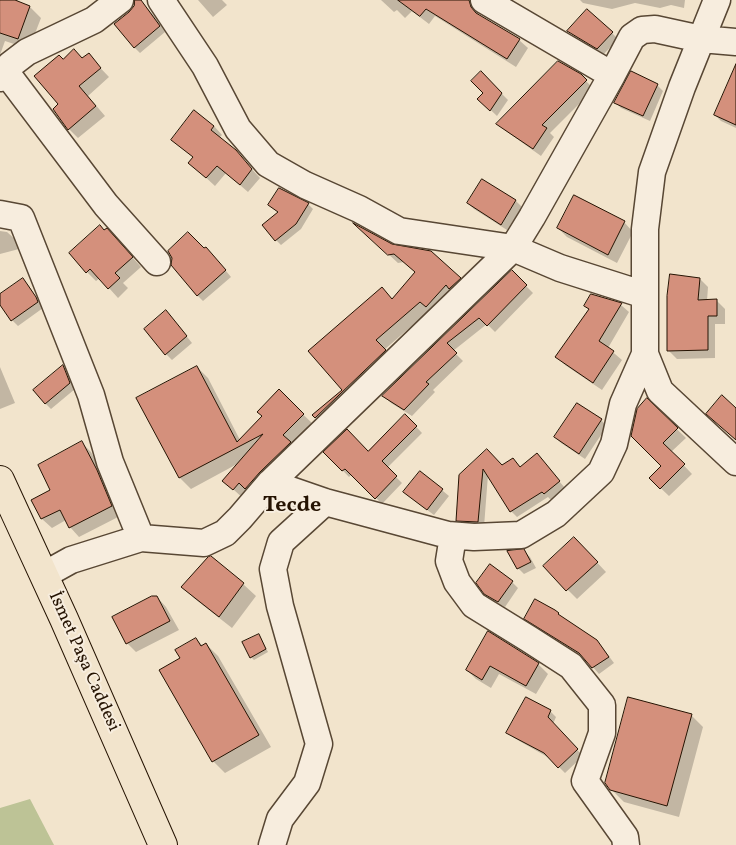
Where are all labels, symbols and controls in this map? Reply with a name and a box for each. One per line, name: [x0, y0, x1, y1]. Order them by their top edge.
district label: Tecde: [263, 494, 321, 520]
street label: İsmet Paşa Caddesi: [42, 589, 124, 735]

